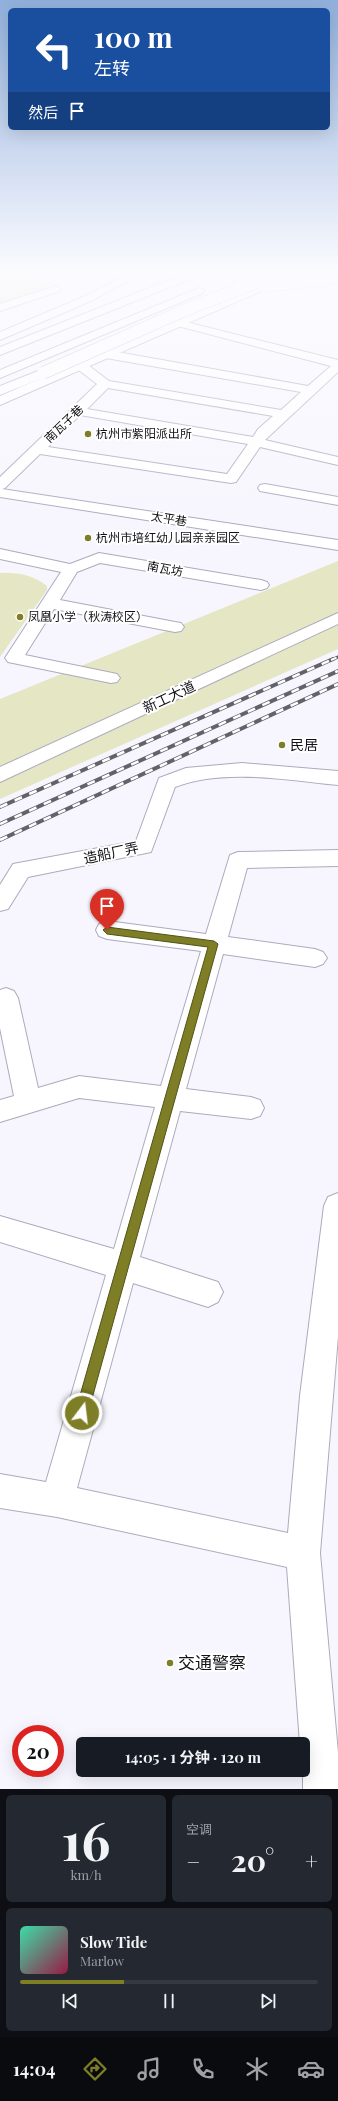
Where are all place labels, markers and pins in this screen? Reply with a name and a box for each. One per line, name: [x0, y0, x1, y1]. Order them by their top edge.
place label: 杭州市紫阳派出所: [96, 425, 192, 441]
marker: 杭州市紫阳派出所: [83, 429, 93, 439]
place label: 杭州市培红幼儿园亲亲园区: [96, 529, 240, 545]
marker: 杭州市培红幼儿园亲亲园区: [83, 533, 93, 543]
place label: 凤凰小学（秋涛校区）: [28, 608, 148, 624]
marker: 凤凰小学（秋涛校区）: [15, 612, 25, 622]
place label: 民居: [290, 735, 318, 754]
marker: 民居: [277, 740, 287, 750]
pin: [90, 889, 124, 930]
place label: 交通警察: [178, 1651, 246, 1673]
marker: 交通警察: [165, 1658, 175, 1668]

